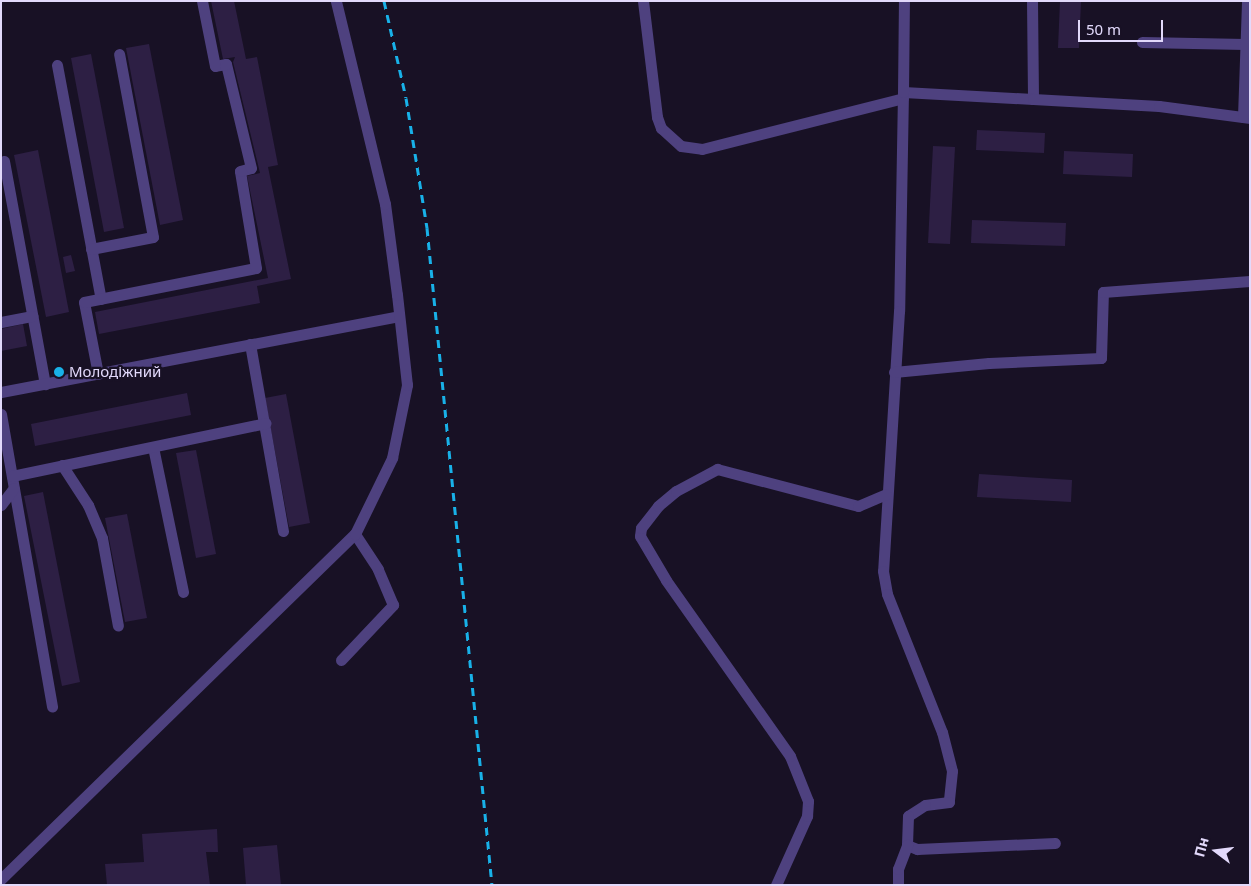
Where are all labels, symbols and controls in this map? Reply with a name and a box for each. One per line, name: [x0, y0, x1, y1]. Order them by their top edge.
scale bar: [1081, 10, 1166, 42]
text: 50 m: [1086, 19, 1121, 39]
place label: Молодіжний: [69, 363, 161, 381]
marker: Молодіжний: [53, 366, 65, 378]
north arrow: [1191, 826, 1241, 876]
text: Пн: [1189, 835, 1213, 859]

